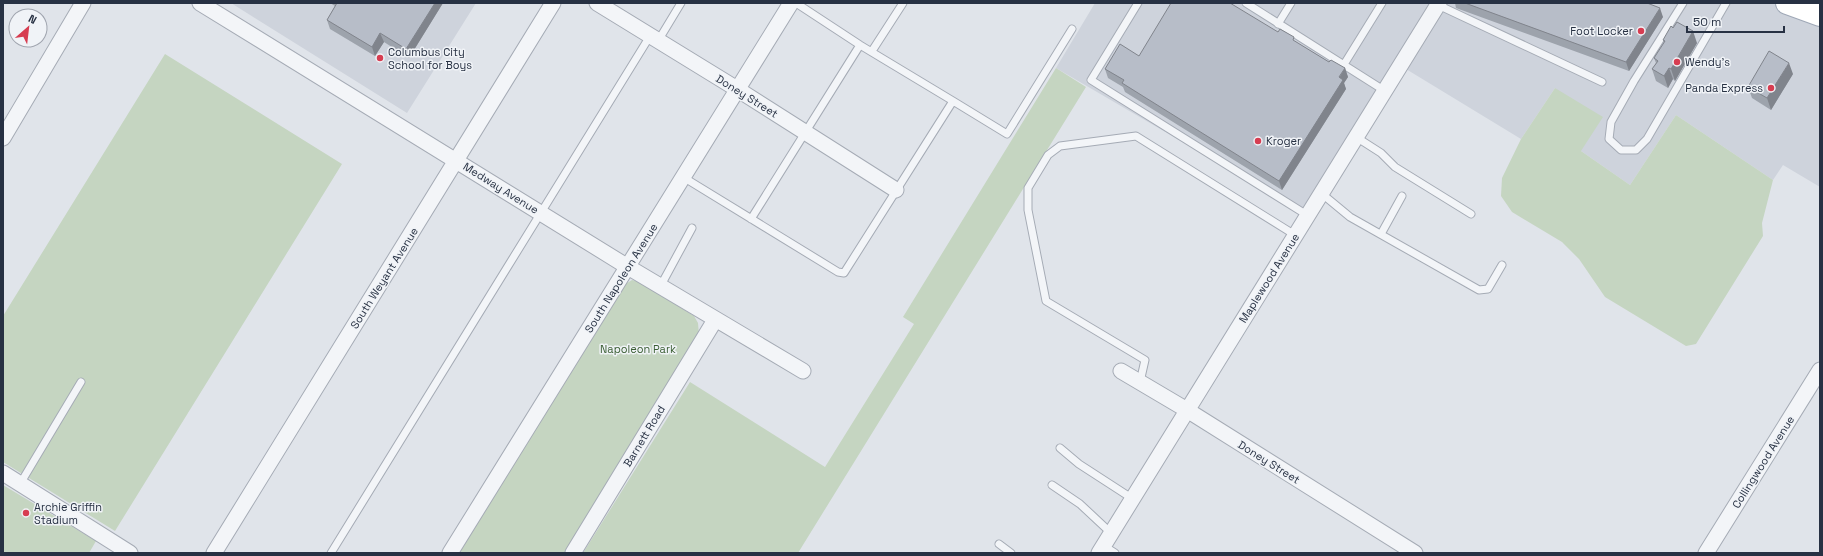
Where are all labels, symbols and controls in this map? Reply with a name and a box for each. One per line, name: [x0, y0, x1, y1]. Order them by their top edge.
north arrow: [8, 8, 48, 48]
scale bar: [1687, 8, 1784, 34]
text: N: [26, 11, 39, 27]
text: 50 m: [1693, 14, 1721, 30]
place label: Foot Locker: [1570, 24, 1633, 38]
marker: Foot Locker: [1636, 26, 1646, 36]
place label: Columbus City School for Boys: [388, 45, 472, 72]
marker: Columbus City School for Boys: [375, 53, 385, 63]
place label: Wendy's: [1685, 55, 1730, 69]
marker: Wendy's: [1672, 57, 1682, 67]
street label: Doney Street: [713, 71, 781, 121]
place label: Panda Express: [1685, 81, 1763, 95]
marker: Panda Express: [1766, 83, 1776, 93]
place label: Kroger: [1266, 134, 1301, 148]
marker: Kroger: [1253, 136, 1263, 146]
street label: Medway Avenue: [461, 159, 541, 217]
street label: South Napoleon Avenue: [581, 221, 661, 335]
street label: South Weyant Avenue: [347, 225, 421, 331]
street label: Maplewood Avenue: [1236, 231, 1302, 325]
park label: Napoleon Park: [600, 342, 676, 356]
street label: Barnett Road: [620, 403, 668, 469]
street label: Collingwood Avenue: [1729, 413, 1797, 511]
street label: Doney Street: [1235, 437, 1303, 487]
place label: Archie Griffin Stadium: [34, 500, 102, 527]
marker: Archie Griffin Stadium: [21, 508, 31, 518]

